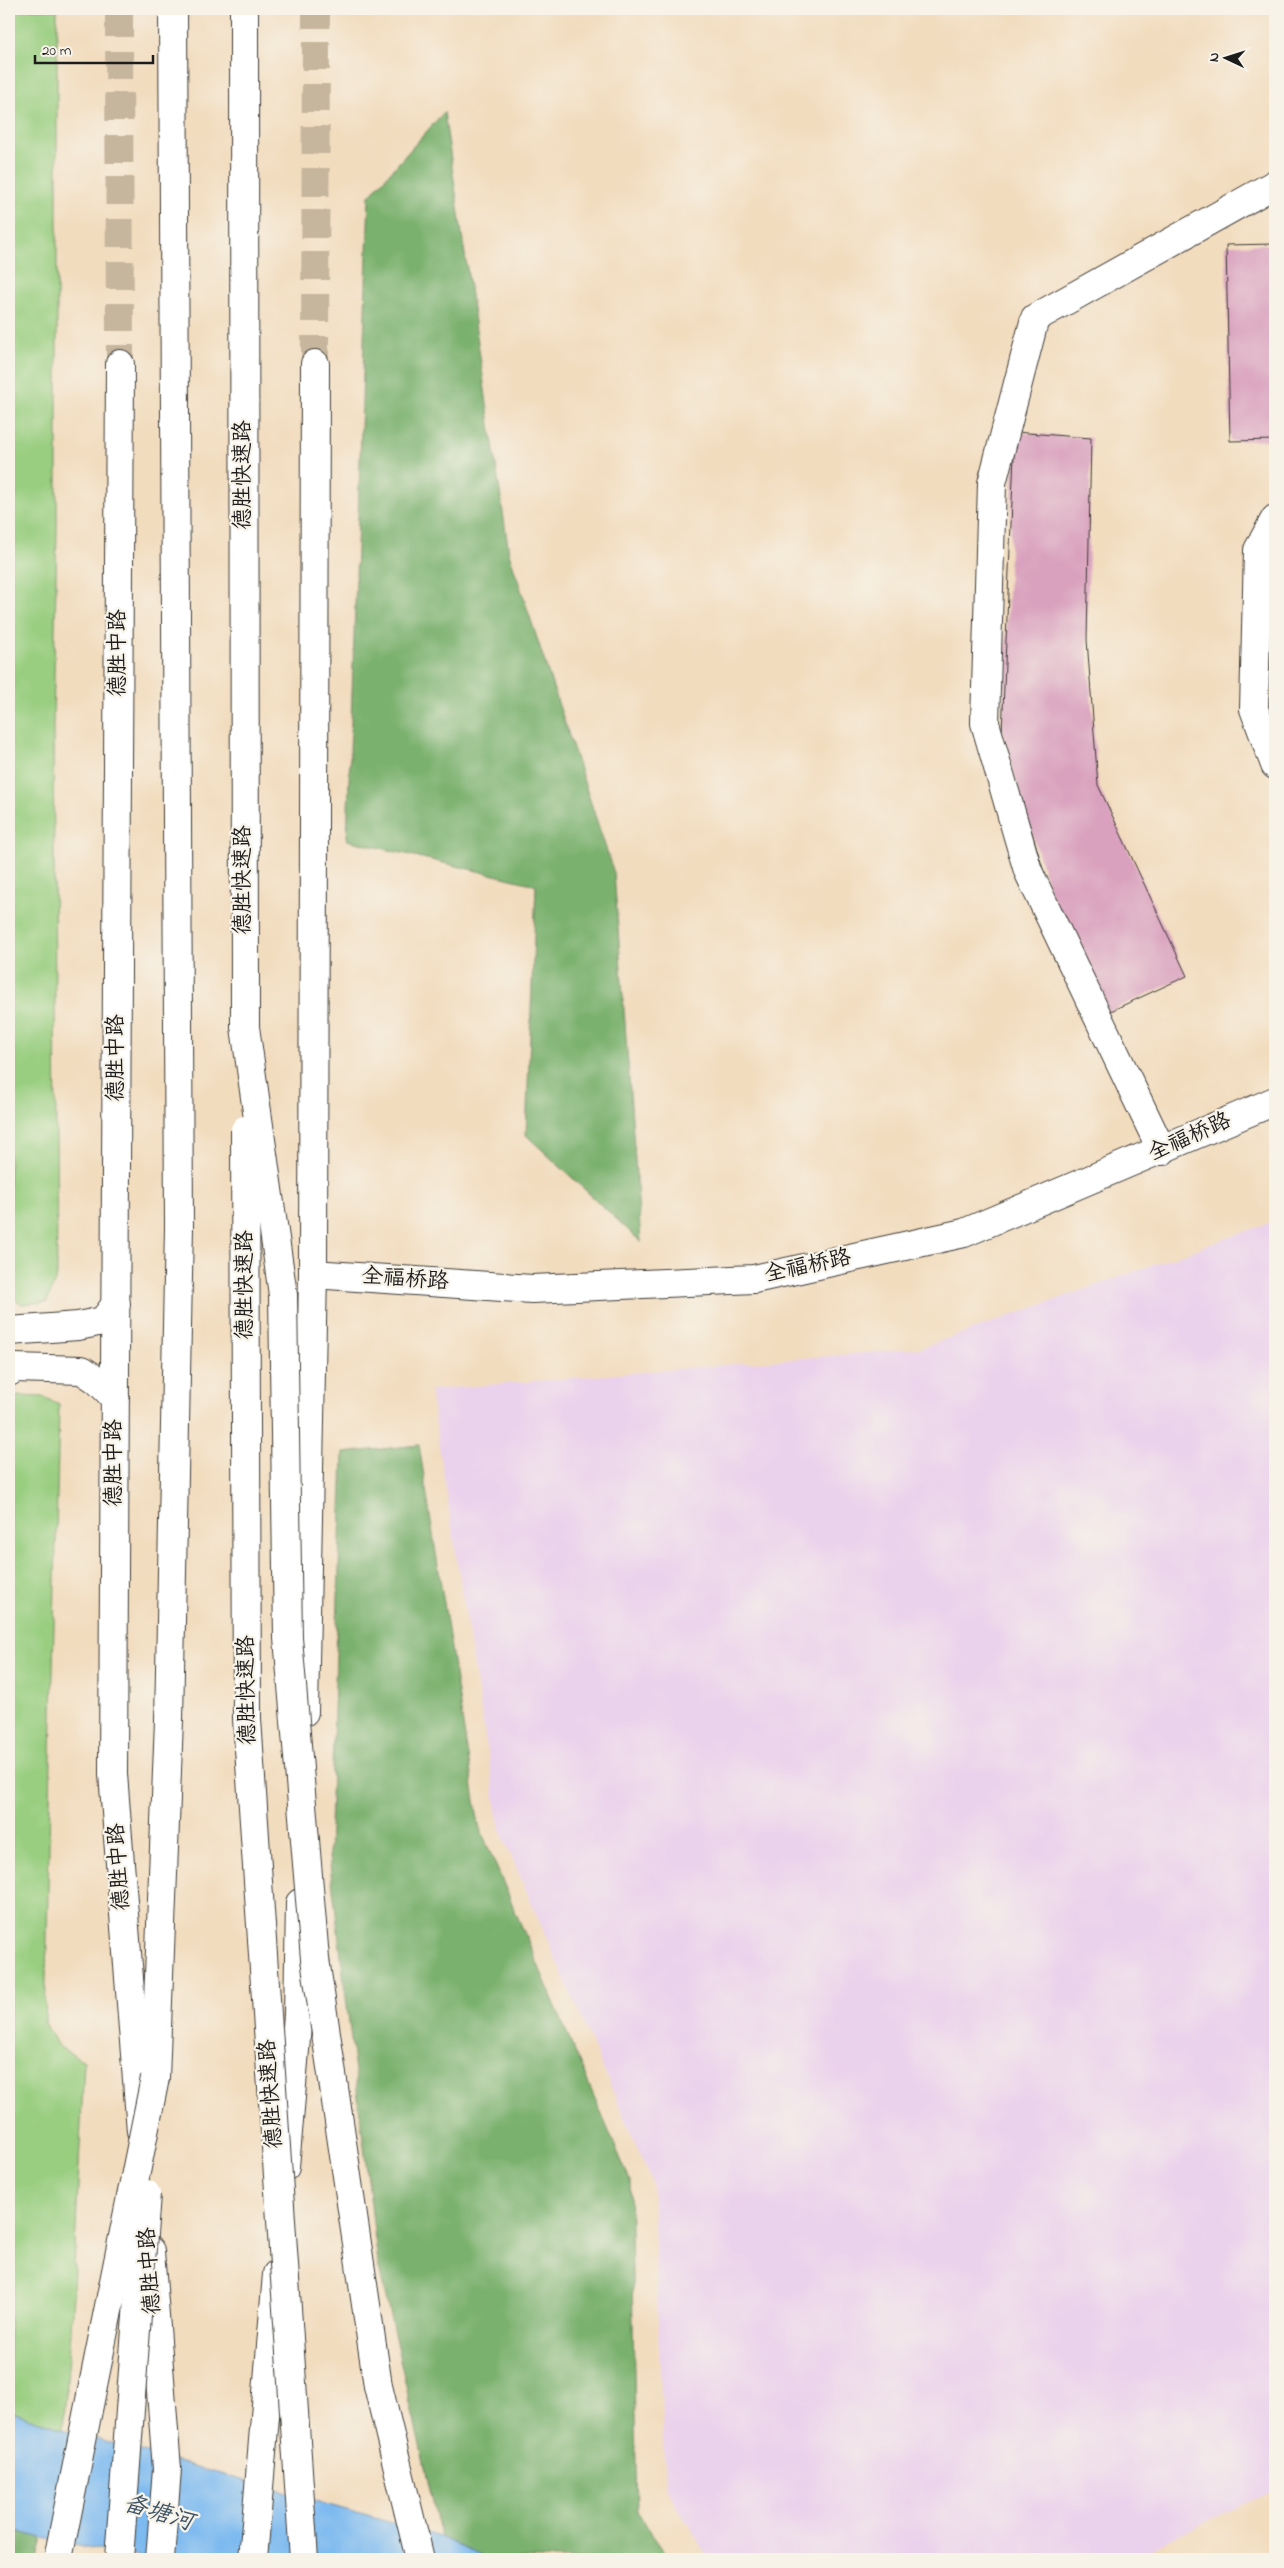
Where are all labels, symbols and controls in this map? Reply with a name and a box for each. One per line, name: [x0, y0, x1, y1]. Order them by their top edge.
scale bar: [35, 32, 152, 64]
north arrow: [1202, 32, 1252, 82]
text: 20 m: [42, 40, 72, 62]
text: N: [1204, 52, 1225, 63]
street label: 德胜快速路: [228, 420, 260, 530]
street label: 德胜中路: [103, 609, 135, 697]
street label: 德胜快速路: [228, 825, 260, 935]
street label: 德胜中路: [101, 1014, 133, 1102]
street label: 全福桥路: [1143, 1105, 1237, 1171]
street label: 德胜快速路: [230, 1230, 262, 1340]
street label: 全福桥路: [762, 1242, 854, 1292]
street label: 全福桥路: [360, 1261, 450, 1299]
street label: 德胜中路: [99, 1419, 131, 1507]
street label: 德胜快速路: [231, 1635, 265, 1745]
street label: 德胜中路: [101, 1822, 139, 1912]
street label: 德胜快速路: [252, 2038, 292, 2150]
street label: 德胜中路: [132, 2226, 170, 2316]
water label: 备塘河: [118, 2487, 201, 2542]

